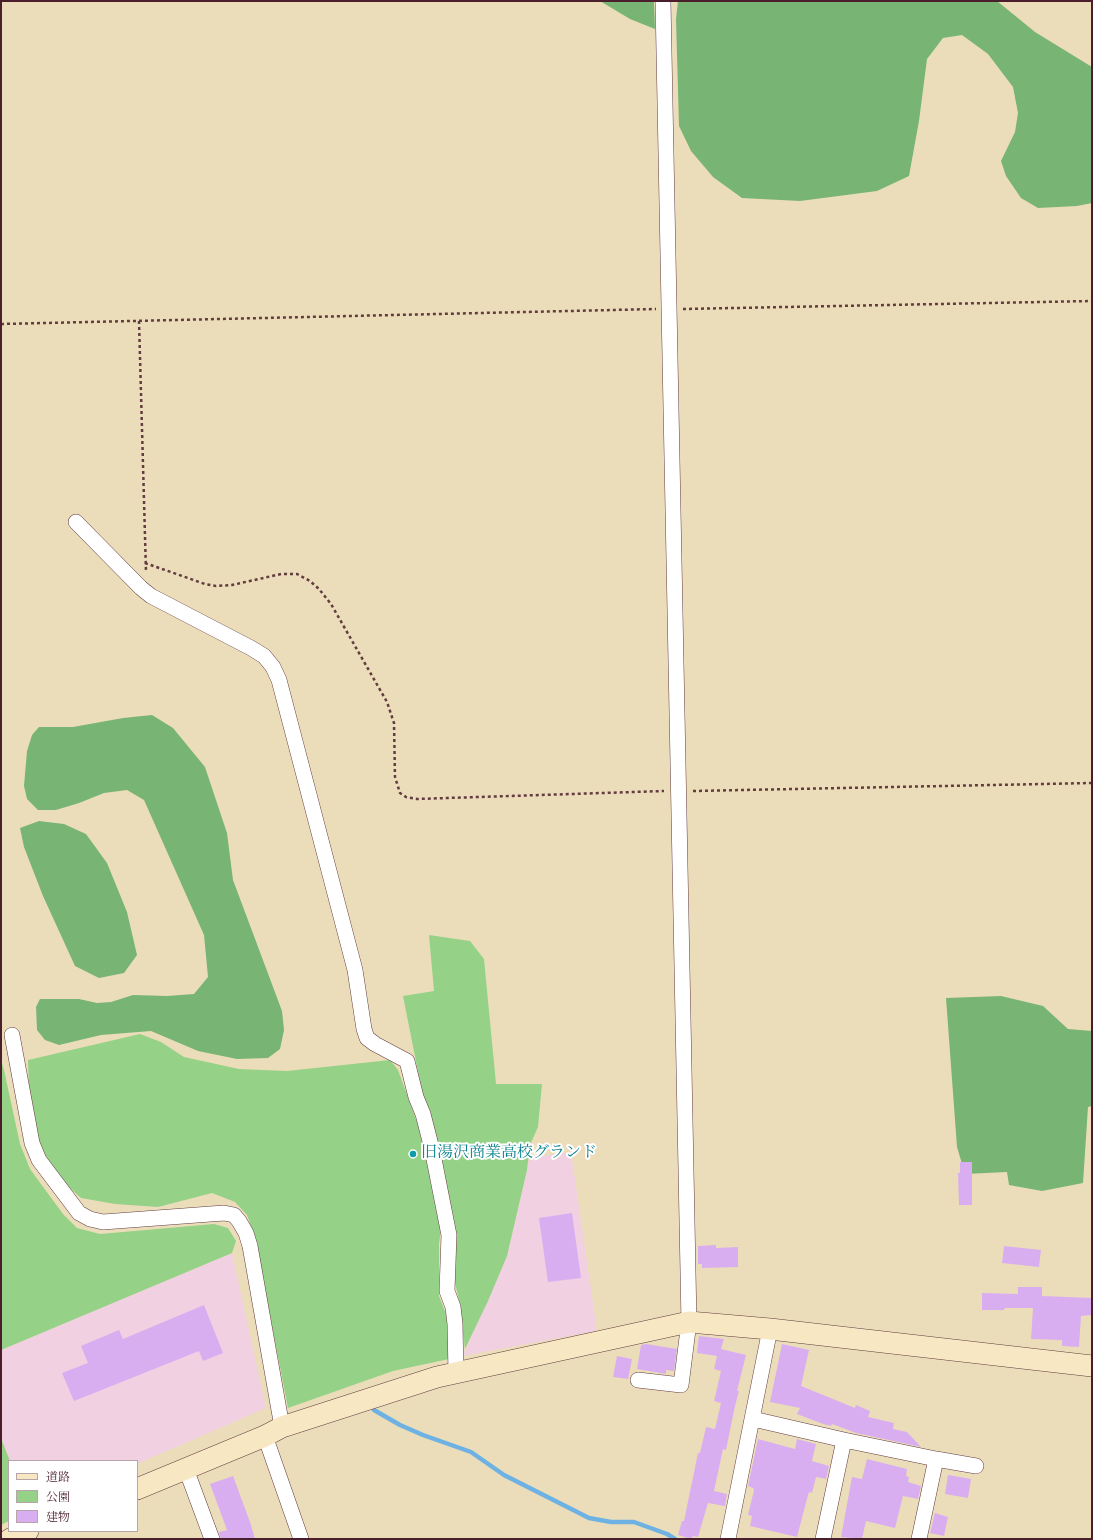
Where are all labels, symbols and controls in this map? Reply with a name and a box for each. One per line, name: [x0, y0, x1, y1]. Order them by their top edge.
place label: 旧湯沢商業高校グランド: [421, 1144, 597, 1164]
marker: 旧湯沢商業高校グランド: [408, 1149, 418, 1159]
legend: [8, 1460, 138, 1532]
text: 道路: [46, 1470, 70, 1486]
text: 公園: [46, 1490, 70, 1506]
text: 建物: [46, 1510, 70, 1526]

